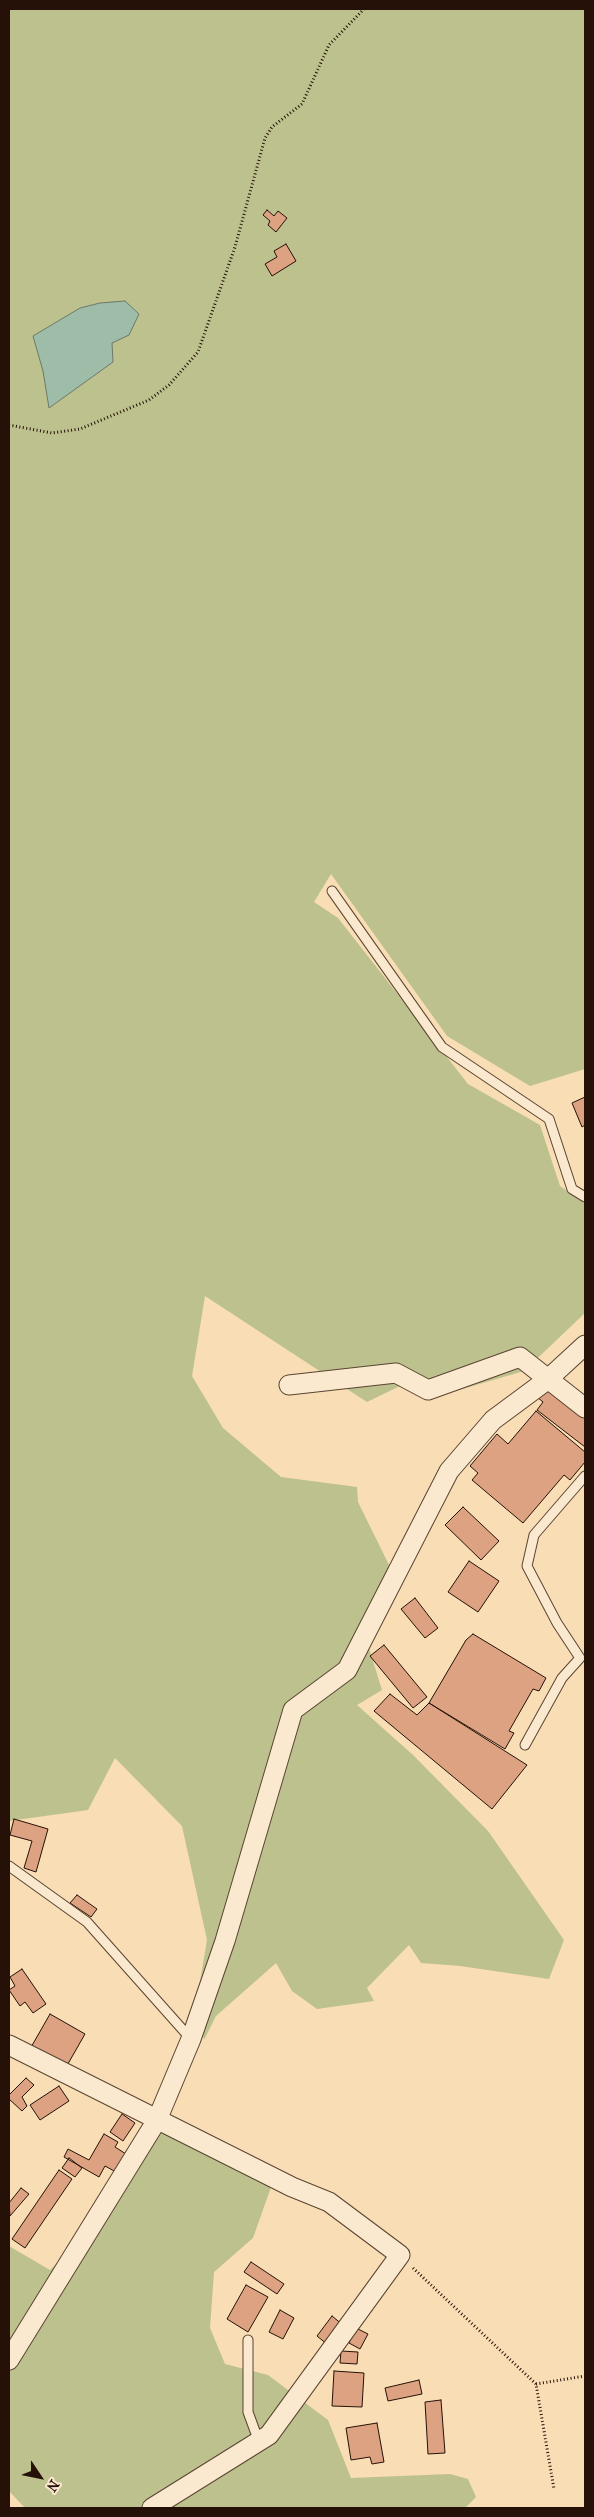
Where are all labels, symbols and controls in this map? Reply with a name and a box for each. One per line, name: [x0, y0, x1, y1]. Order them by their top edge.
north arrow: [15, 2452, 65, 2502]
text: N: [43, 2477, 63, 2495]

